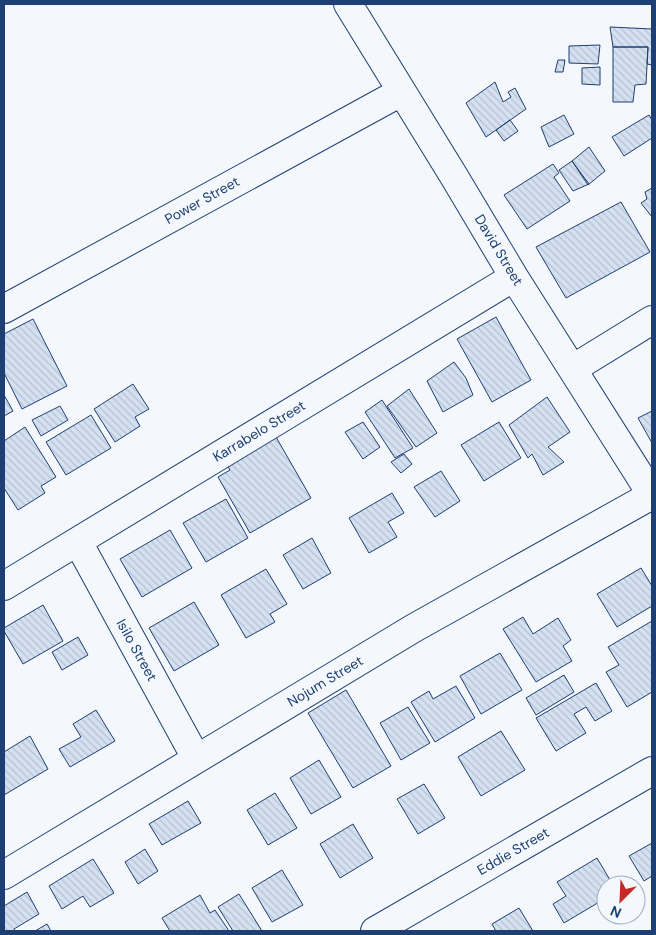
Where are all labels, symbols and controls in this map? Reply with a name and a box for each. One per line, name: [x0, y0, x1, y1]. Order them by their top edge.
street label: Power Street: [161, 172, 243, 228]
street label: David Street: [471, 211, 527, 289]
street label: Karrabelo Street: [209, 396, 309, 466]
street label: Isilo Street: [113, 616, 161, 684]
street label: Nojum Street: [284, 651, 366, 711]
street label: Eddie Street: [474, 823, 552, 879]
north arrow: [596, 875, 646, 925]
text: N: [607, 902, 624, 922]

